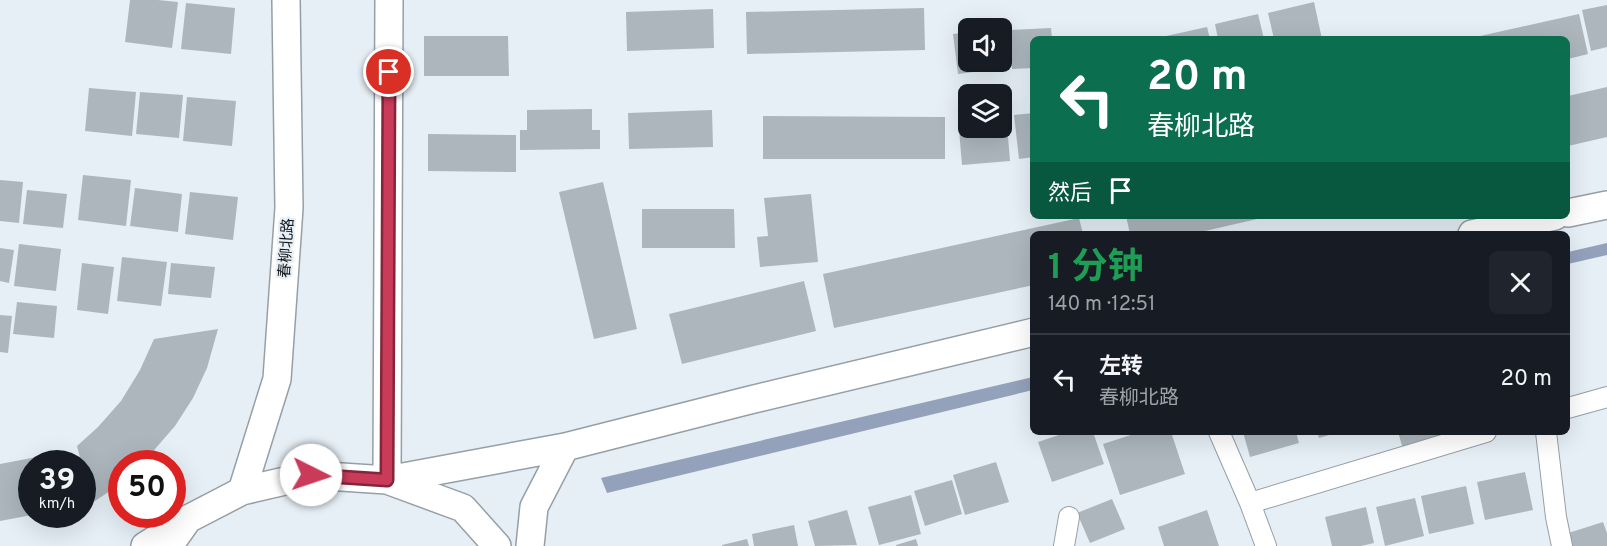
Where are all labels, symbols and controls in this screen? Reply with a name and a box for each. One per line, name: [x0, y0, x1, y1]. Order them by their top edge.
map controls: [958, 18, 1012, 138]
button: sound: [958, 18, 1012, 72]
pin: [363, 46, 414, 97]
text: 20 m: [1147, 52, 1248, 105]
icon: arrive: [372, 55, 405, 88]
icon: left: [1048, 60, 1126, 138]
button: layers: [958, 84, 1012, 138]
text: 春柳北路: [1147, 111, 1255, 145]
icon: arrive: [1104, 174, 1137, 207]
text: 然后: [1048, 181, 1092, 208]
street label: 春柳北路: [275, 217, 299, 279]
text: 1 分钟: [1048, 246, 1143, 292]
button: close: [1489, 251, 1552, 314]
text: 140 m · 12:51: [1048, 292, 1155, 318]
text: 左转: [1099, 354, 1143, 381]
icon: left: [1048, 363, 1081, 396]
text: 20 m: [1501, 366, 1552, 393]
text: 春柳北路: [1099, 386, 1179, 412]
position arrow: [279, 443, 343, 507]
speed limit sign: 50: [108, 450, 186, 528]
text: 39: [39, 463, 75, 500]
text: km/h: [39, 495, 75, 514]

